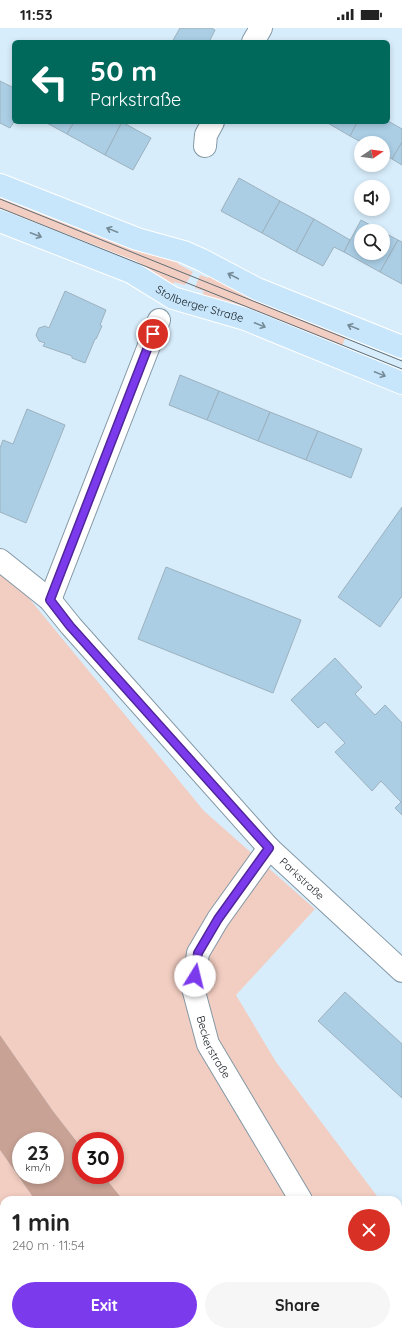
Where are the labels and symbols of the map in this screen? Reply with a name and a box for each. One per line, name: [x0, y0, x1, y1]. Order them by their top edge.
north arrow: [354, 136, 390, 172]
one-way arrow: [107, 225, 119, 233]
one-way arrow: [30, 232, 42, 240]
one-way arrow: [228, 272, 240, 279]
street label: Stollberger Straße: [153, 282, 245, 325]
pin: [136, 317, 170, 351]
one-way arrow: [253, 322, 265, 329]
one-way arrow: [347, 323, 359, 330]
one-way arrow: [374, 371, 386, 378]
street label: Parkstraße: [277, 855, 327, 903]
position arrow: [174, 955, 216, 997]
street label: Beckerstraße: [194, 1014, 234, 1081]
speed limit sign: 30: [72, 1132, 124, 1184]

